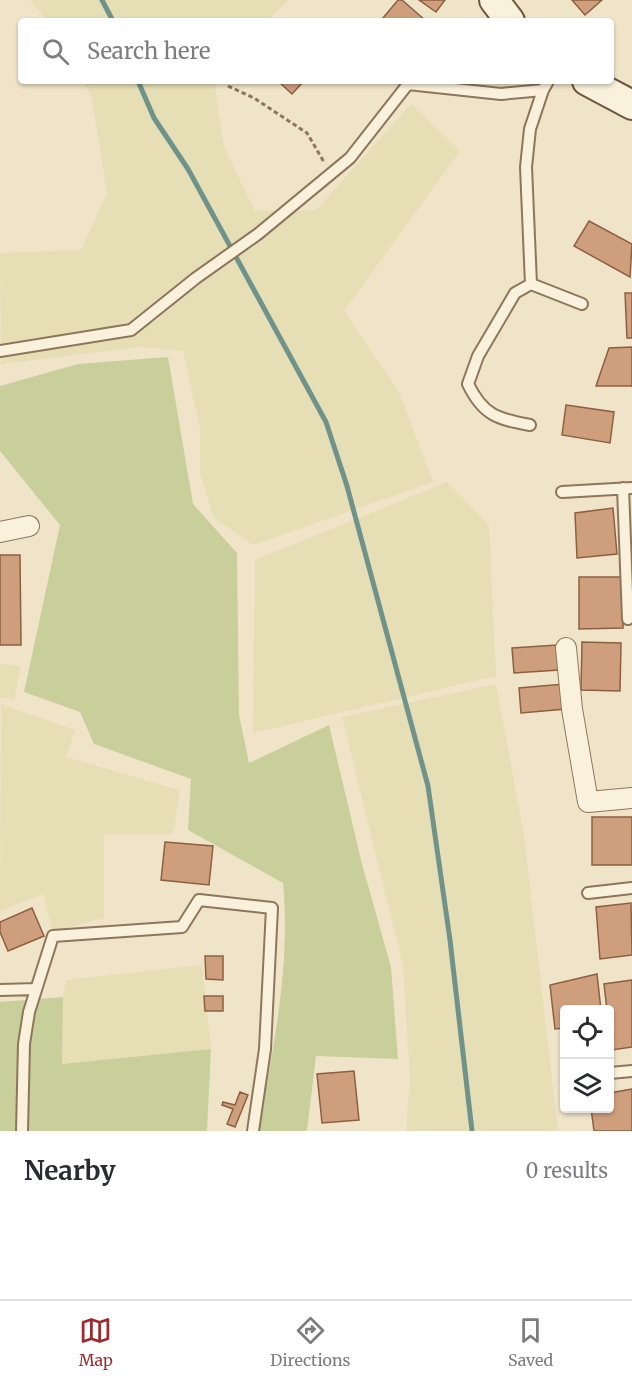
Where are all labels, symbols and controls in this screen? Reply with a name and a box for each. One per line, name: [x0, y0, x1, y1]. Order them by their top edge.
search box: [18, 18, 614, 84]
icon: search: [39, 35, 72, 68]
text: Search here: [87, 37, 210, 65]
map controls: [560, 1005, 614, 1113]
button: locate: [560, 1005, 614, 1059]
button: layers: [560, 1059, 614, 1113]
text: Nearby: [24, 1154, 116, 1187]
text: 0 results: [525, 1158, 608, 1183]
tab: Map: [79, 1314, 113, 1370]
tab: Directions: [270, 1314, 350, 1370]
tab: Saved: [508, 1314, 553, 1370]

